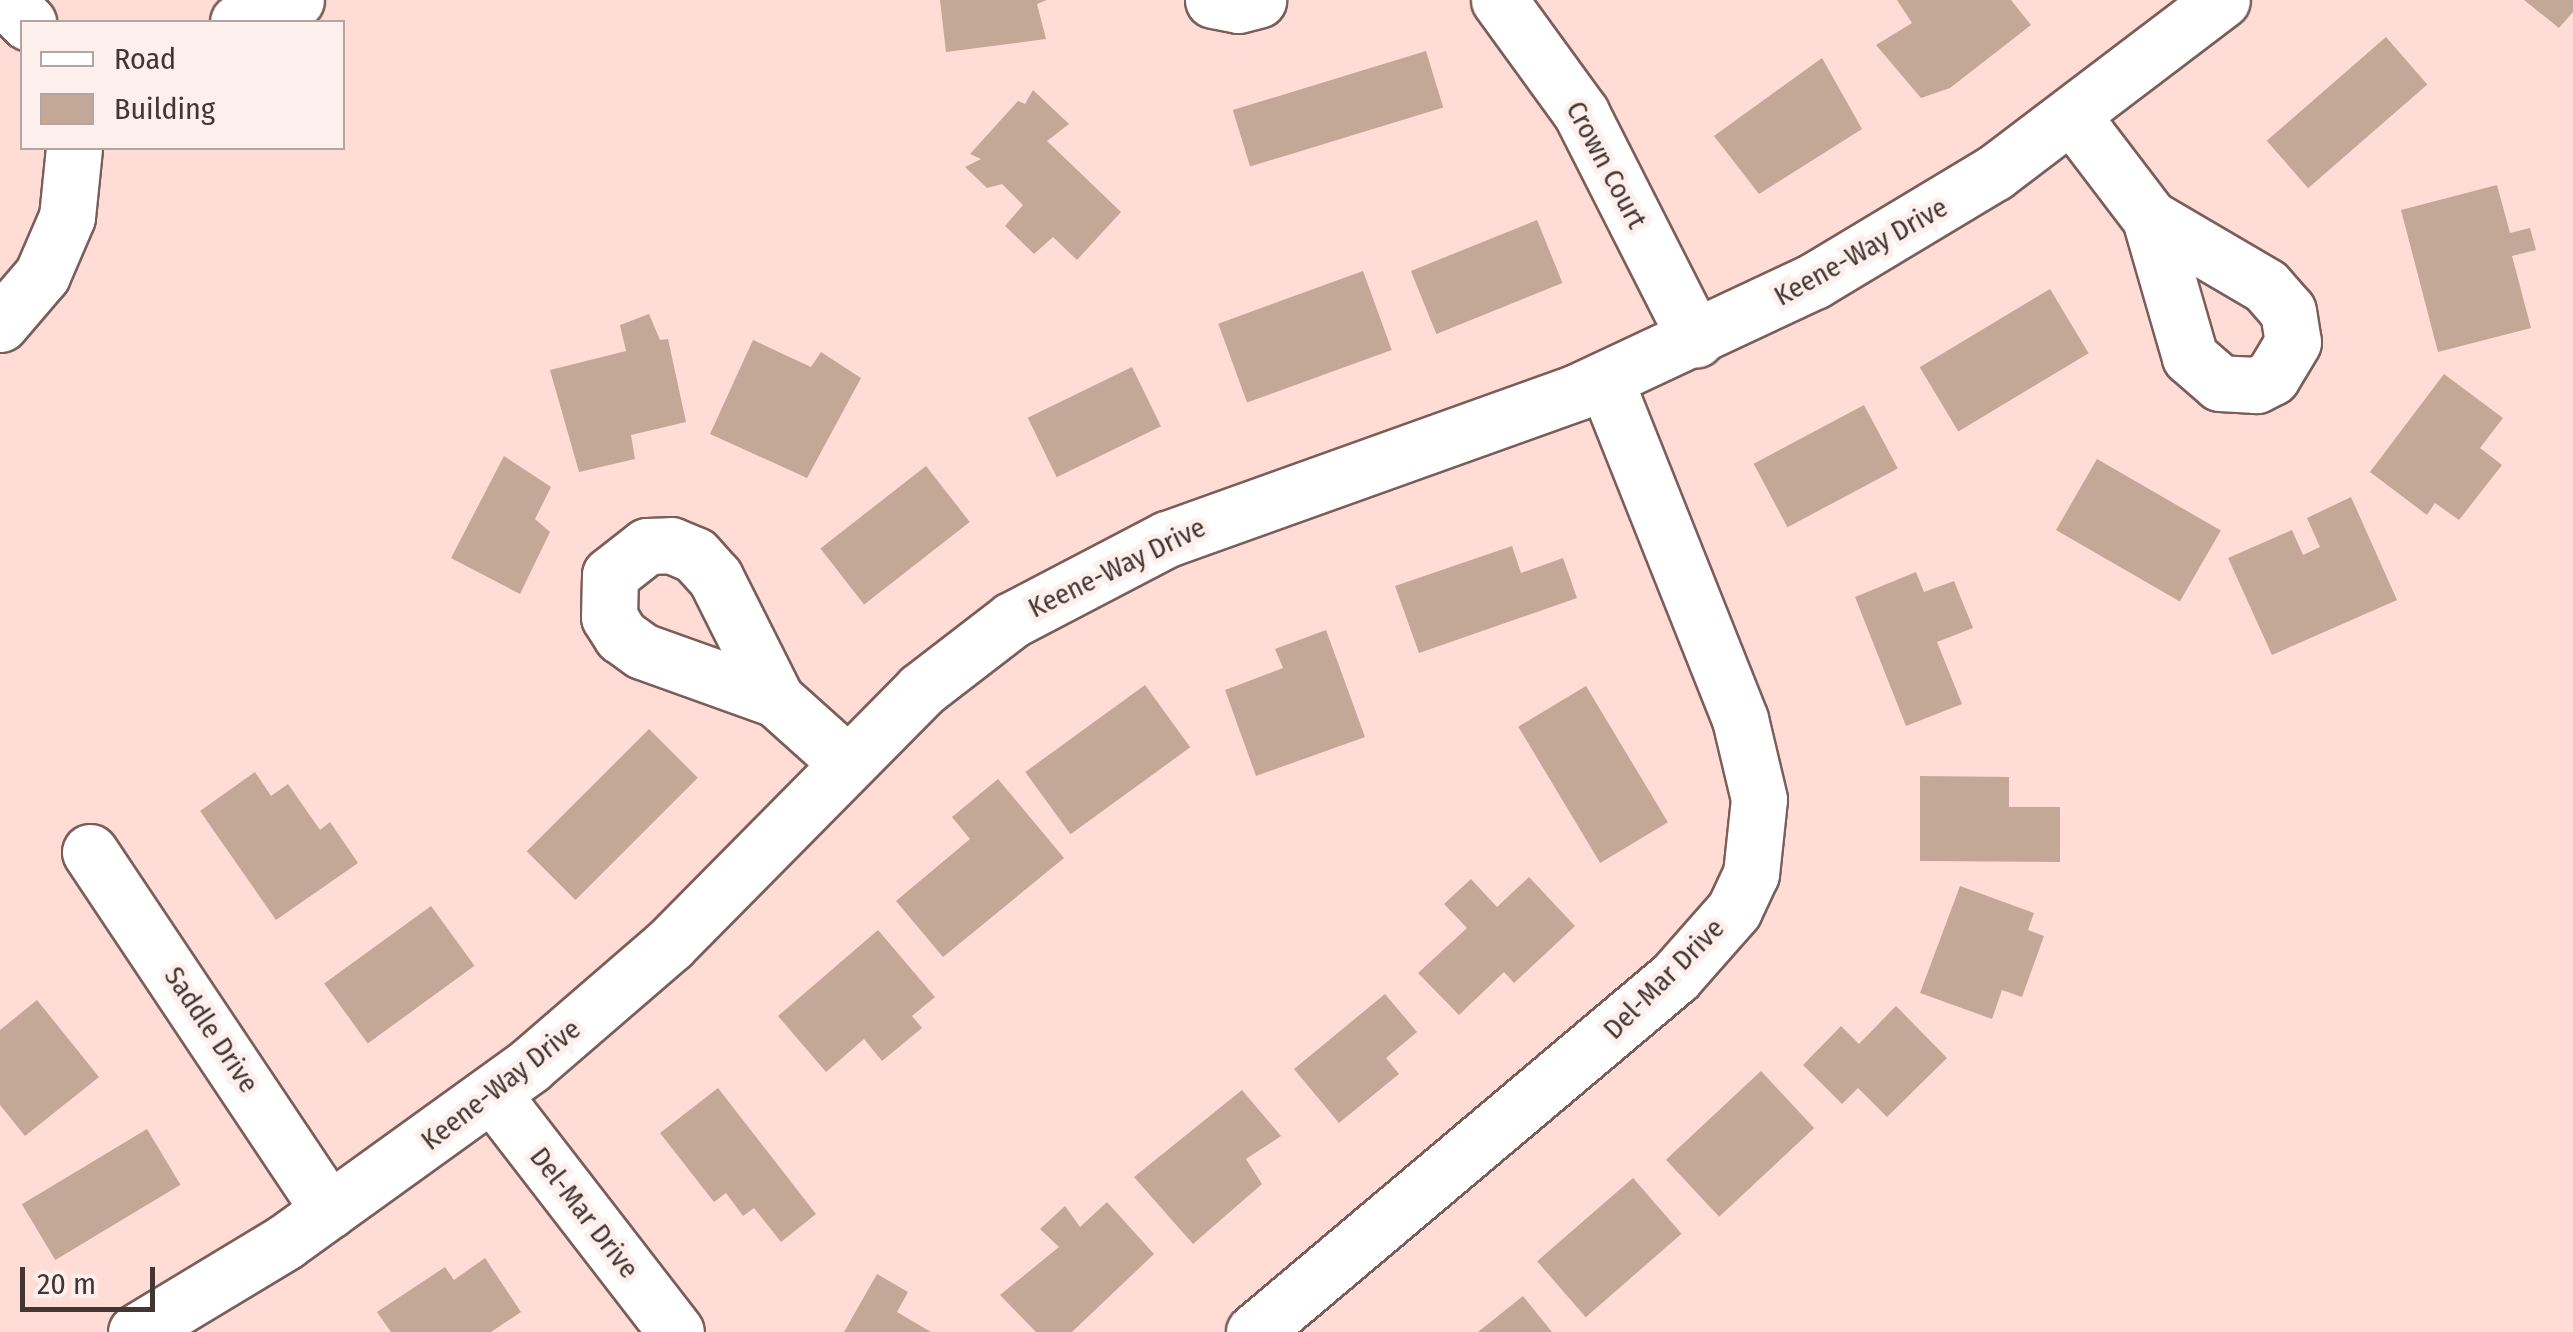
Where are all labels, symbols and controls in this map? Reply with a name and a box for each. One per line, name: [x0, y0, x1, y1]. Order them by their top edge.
legend: [20, 20, 345, 150]
text: Road: [114, 41, 176, 77]
text: Building: [114, 91, 215, 127]
street label: Crown Court: [1559, 96, 1653, 234]
street label: Keene-Way Drive: [1769, 191, 1953, 313]
street label: Keene-Way Drive: [1023, 511, 1211, 625]
street label: Del-Mar Drive: [1597, 912, 1731, 1046]
street label: Saddle Drive: [157, 961, 265, 1099]
street label: Keene-Way Drive: [415, 1012, 587, 1158]
street label: Del-Mar Drive: [522, 1141, 646, 1285]
scale bar: [25, 1247, 160, 1309]
text: 20 m: [37, 1266, 96, 1302]

